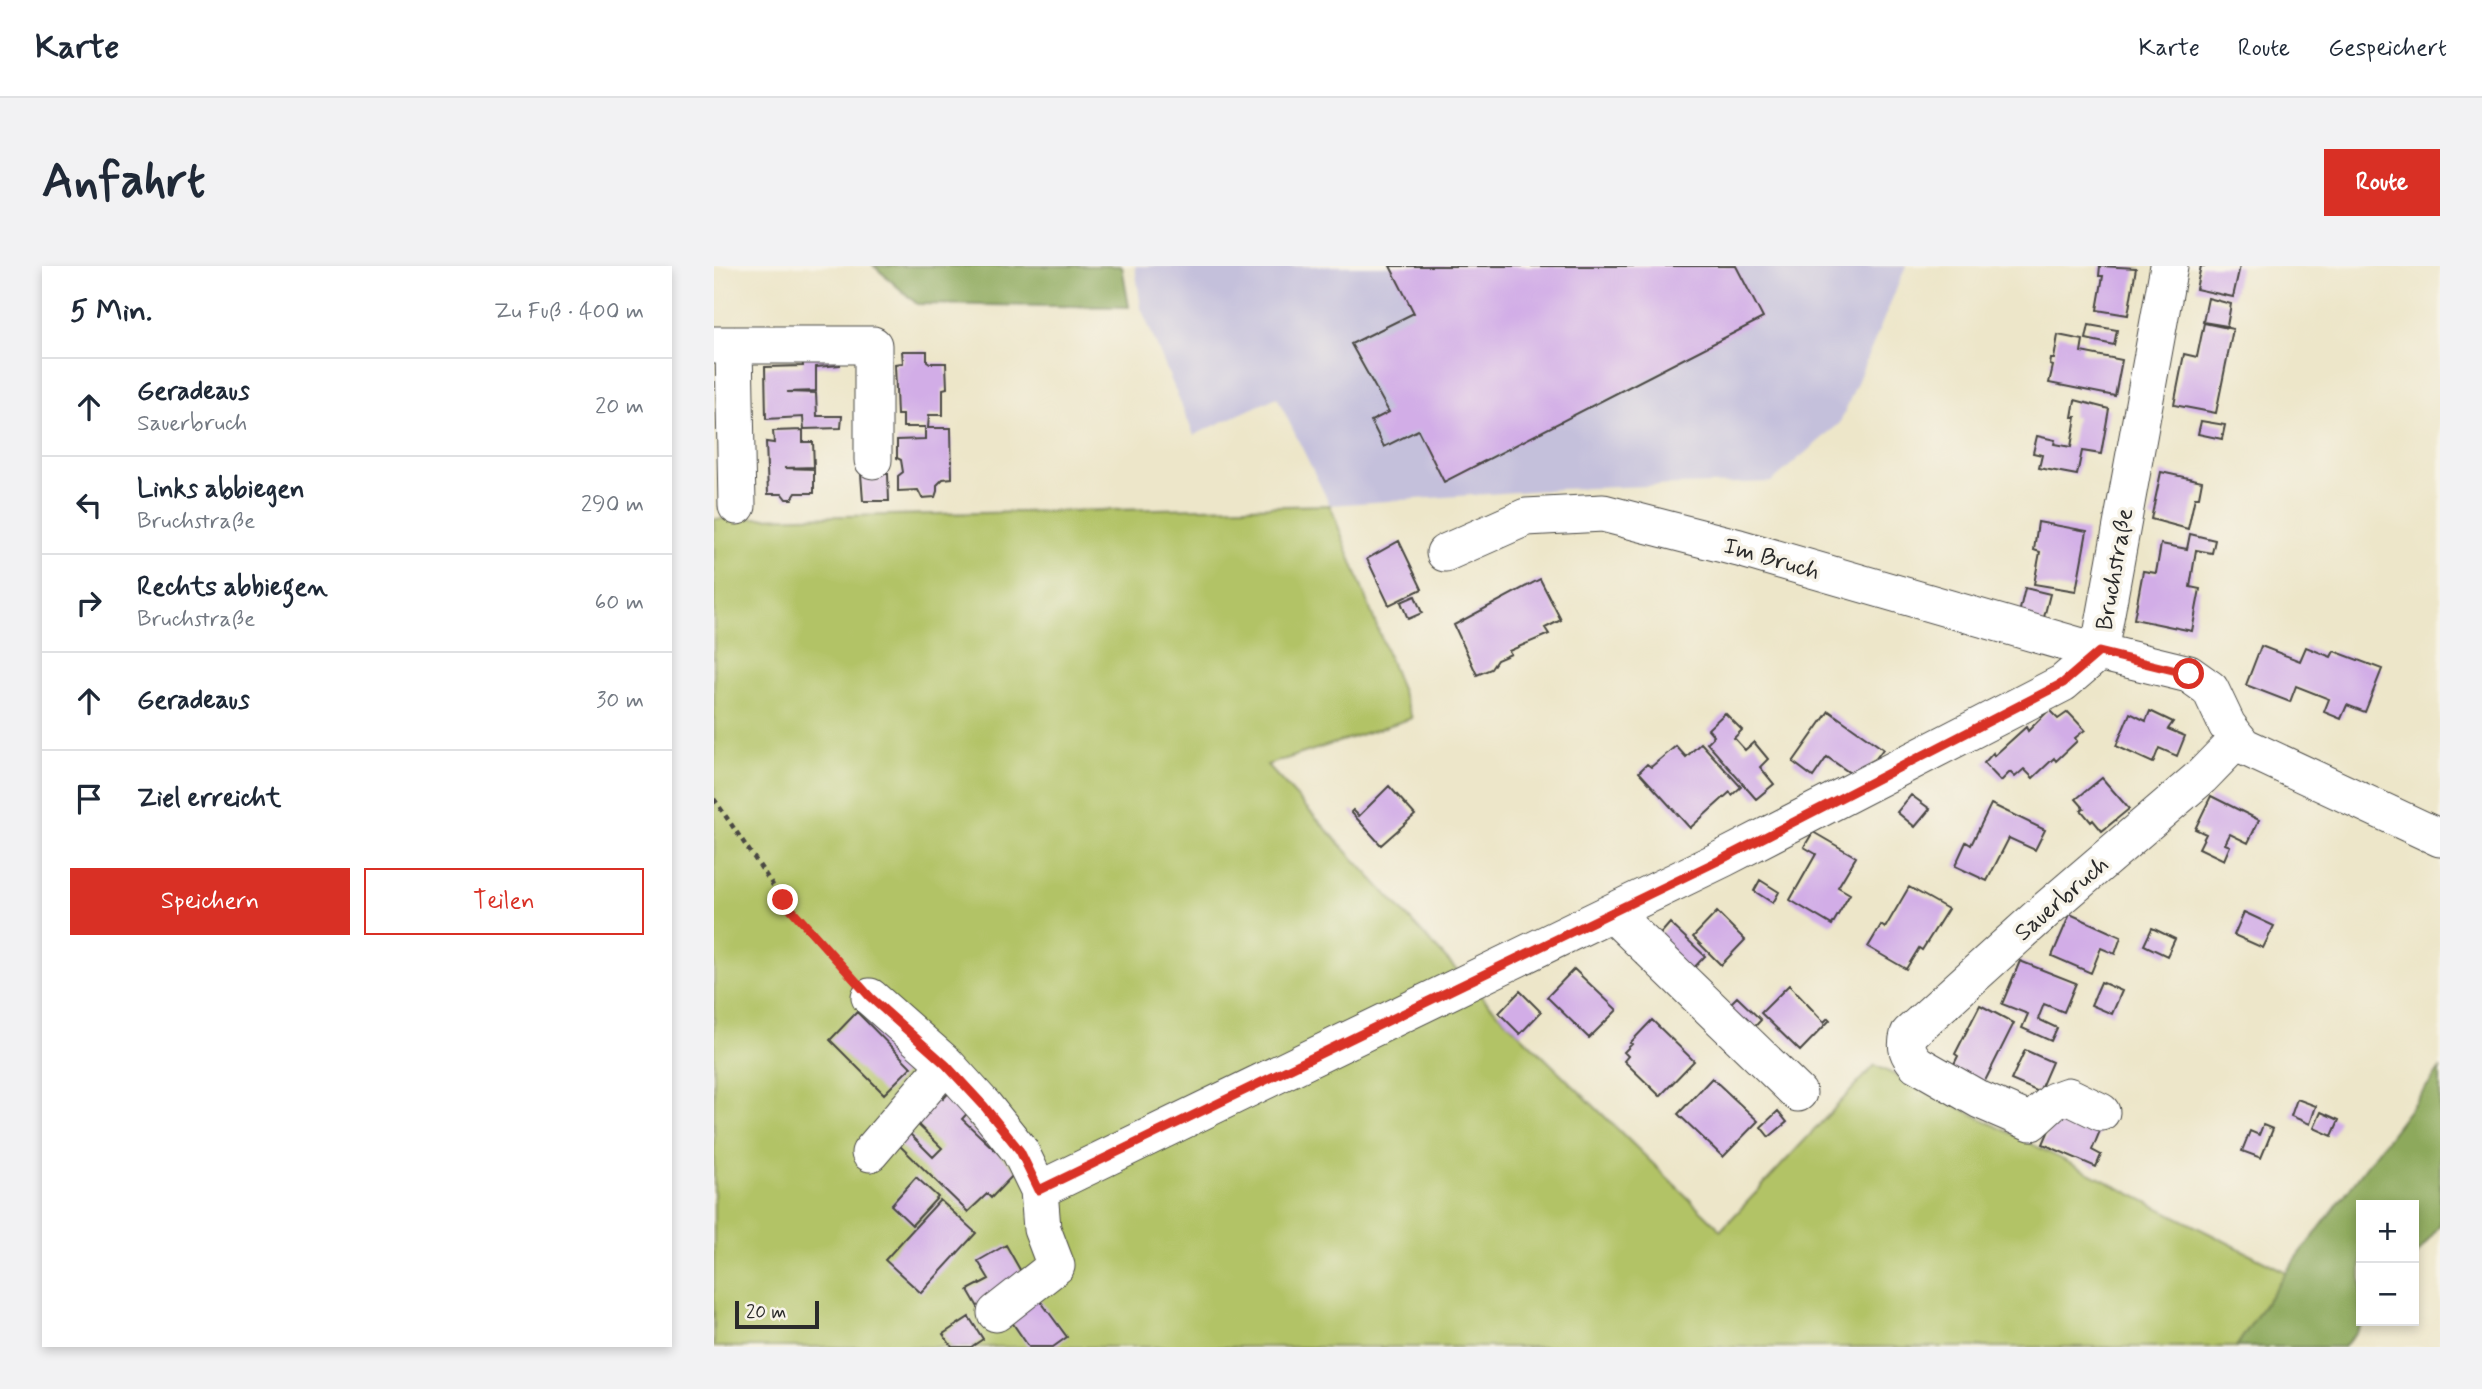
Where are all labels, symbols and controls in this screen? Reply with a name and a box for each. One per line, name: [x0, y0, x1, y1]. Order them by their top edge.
text: Karte: [35, 26, 119, 70]
text: Karte: [2138, 33, 2200, 64]
text: Route: [2238, 33, 2290, 64]
text: Gespeichert: [2328, 33, 2447, 64]
button: Route: [2324, 149, 2440, 216]
text: Anfahrt: [42, 150, 205, 215]
text: 5 Min.: [70, 292, 152, 331]
text: Zu Fuß · 400 m: [494, 297, 644, 327]
text: Geradeaus: [137, 375, 250, 409]
icon: ahead: [70, 388, 108, 426]
text: 20 m: [595, 392, 644, 422]
text: Sauerbruch: [137, 409, 247, 439]
text: Links abbiegen: [137, 473, 305, 507]
icon: left: [70, 486, 108, 524]
text: 290 m: [581, 490, 644, 520]
street label: Bruchstraße: [2089, 506, 2141, 633]
text: Bruchstraße: [137, 507, 255, 537]
street label: Im Bruch: [1720, 531, 1823, 588]
text: Rechts abbiegen: [137, 571, 328, 605]
icon: right: [70, 584, 108, 622]
text: 60 m: [595, 588, 644, 618]
text: Bruchstraße: [137, 605, 255, 635]
route start: [2173, 658, 2204, 689]
icon: ahead: [70, 682, 108, 720]
text: Geradeaus: [137, 684, 250, 718]
text: 30 m: [596, 686, 644, 716]
icon: arrive: [70, 780, 108, 818]
text: Ziel erreicht: [137, 782, 281, 816]
street label: Sauerbruch: [2008, 850, 2116, 949]
button: Speichern: [70, 868, 350, 935]
button: Teilen: [364, 868, 644, 935]
route end: [767, 884, 798, 915]
map controls: [2356, 1200, 2419, 1326]
button: +: [2356, 1200, 2419, 1263]
button: −: [2356, 1263, 2419, 1326]
scale bar: [735, 1298, 819, 1330]
text: 20 m: [746, 1300, 786, 1325]

